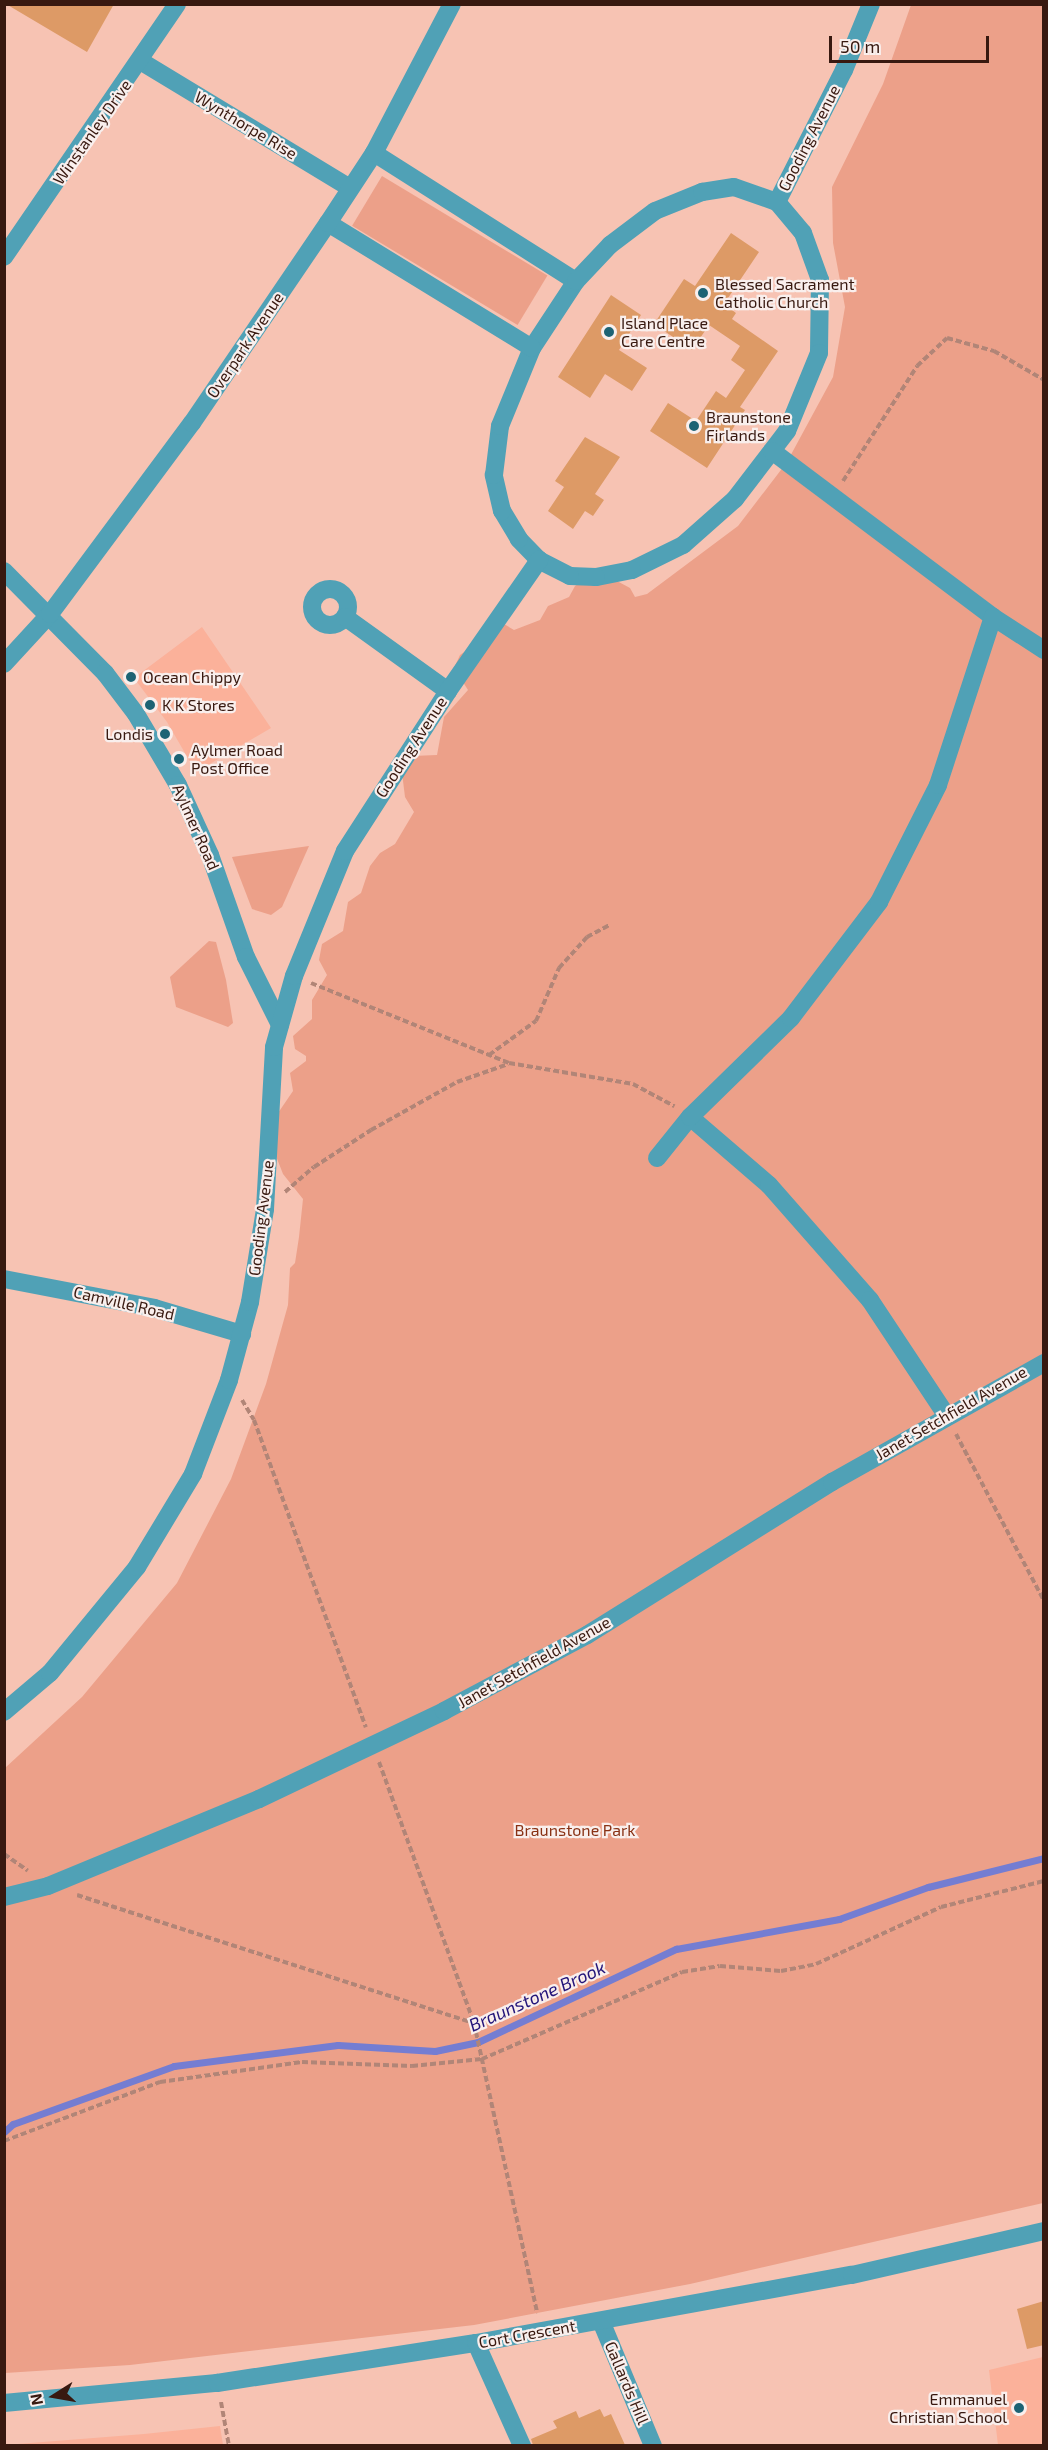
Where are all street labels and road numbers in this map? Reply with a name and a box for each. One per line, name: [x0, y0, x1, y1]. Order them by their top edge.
street label: Winstanley Drive: [49, 76, 135, 188]
street label: Gooding Avenue: [774, 82, 844, 194]
street label: Wynthorpe Rise: [191, 87, 301, 163]
street label: Overpark Avenue: [202, 288, 288, 402]
street label: Gooding Avenue: [371, 693, 451, 801]
street label: Aylmer Road: [168, 781, 224, 873]
street label: Gooding Avenue: [244, 1159, 278, 1277]
street label: Camville Road: [72, 1282, 176, 1324]
street label: Janet Setchfield Avenue: [872, 1362, 1030, 1464]
street label: Janet Setchfield Avenue: [454, 1612, 614, 1712]
street label: Cort Crescent: [477, 2316, 577, 2352]
street label: Gallards Hill: [601, 2339, 653, 2427]

